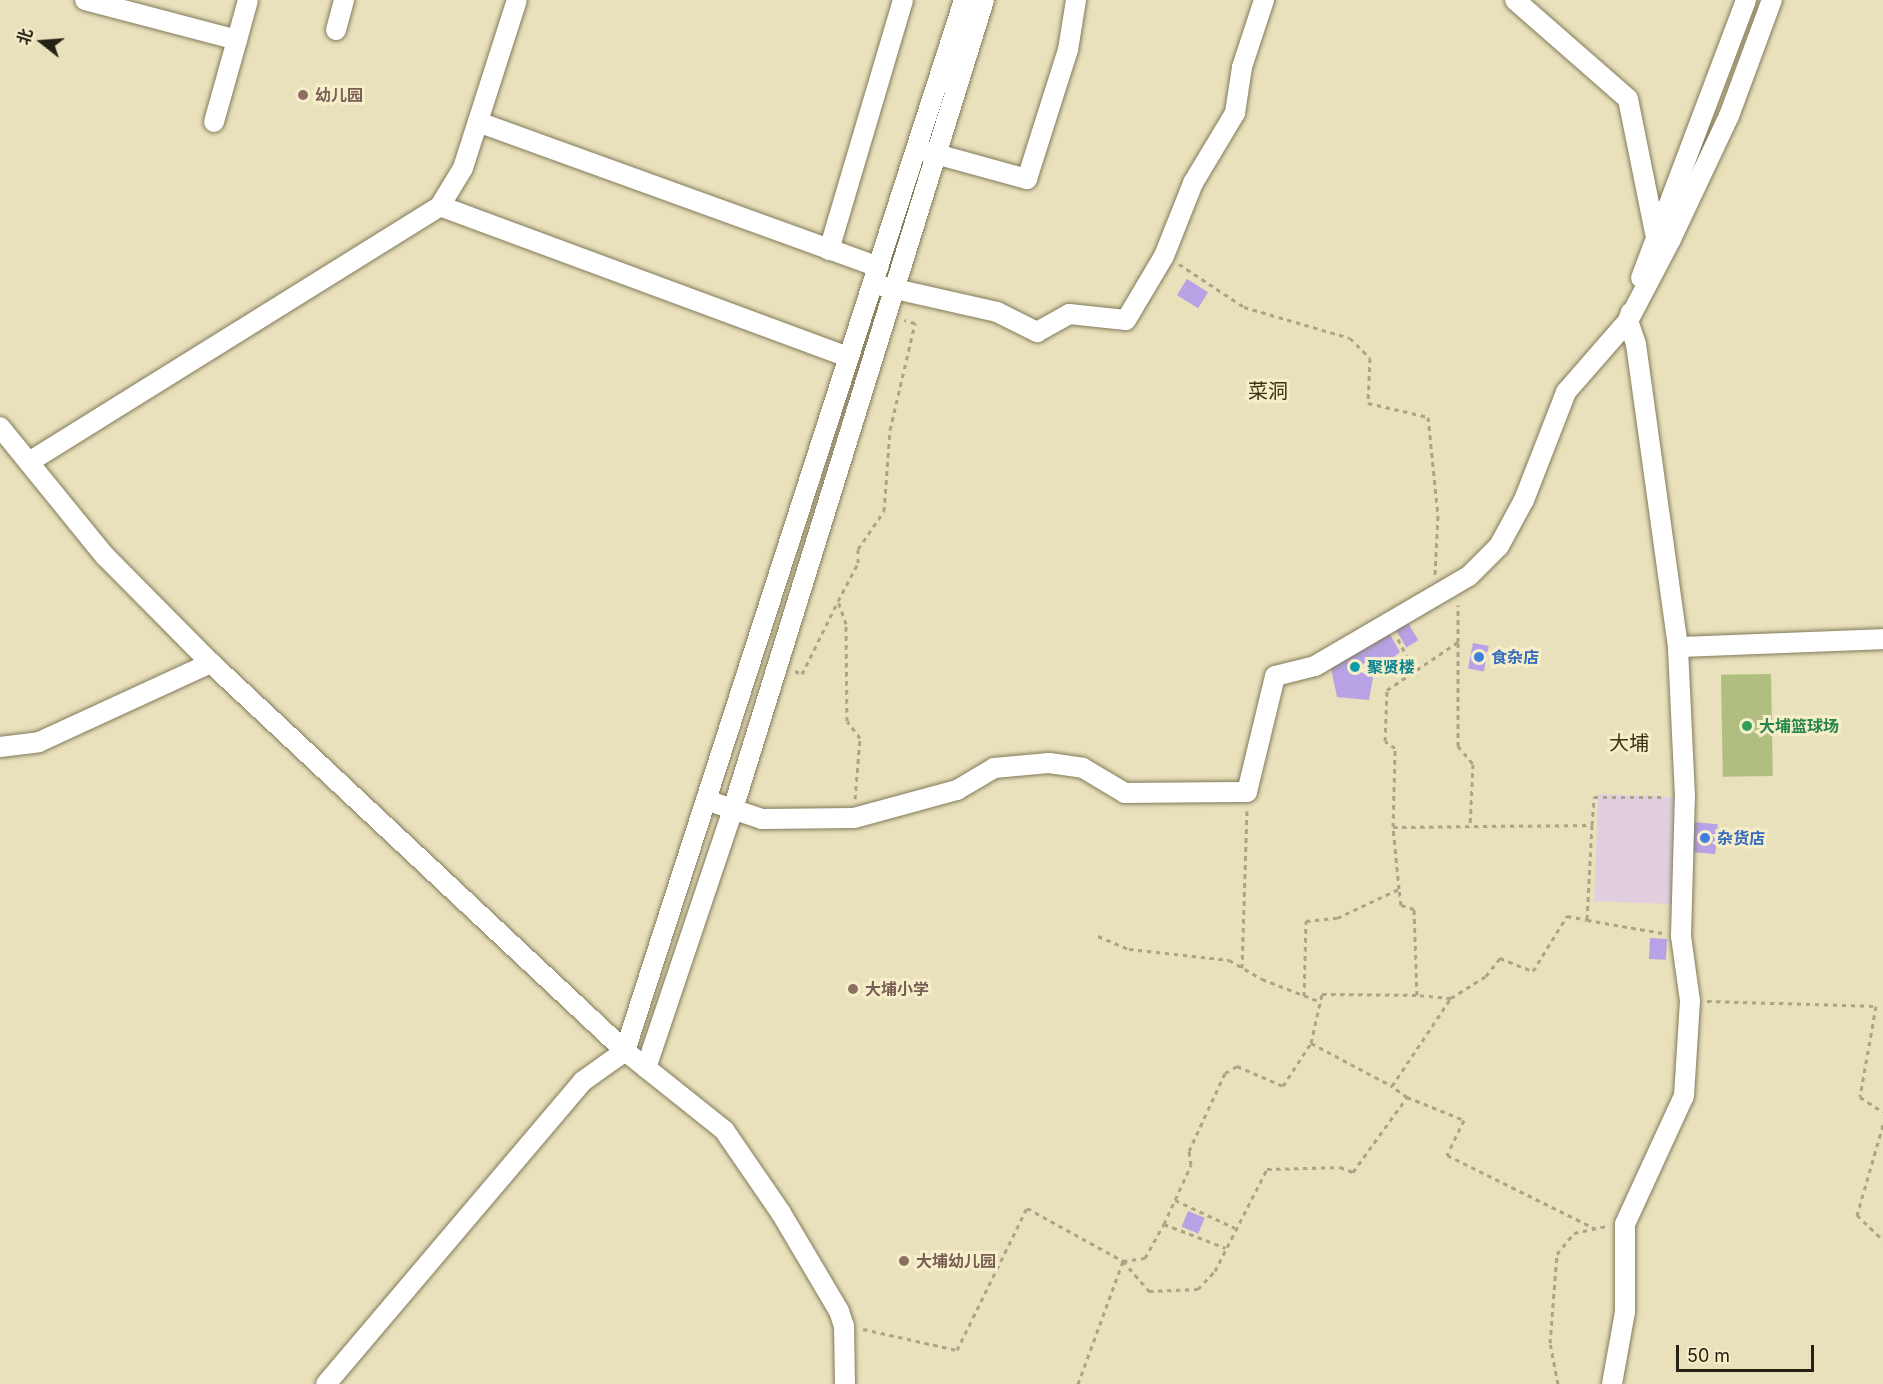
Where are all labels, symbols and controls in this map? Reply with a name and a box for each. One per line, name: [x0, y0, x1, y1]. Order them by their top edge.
north arrow: [12, 12, 72, 72]
text: 北: [13, 26, 37, 47]
place label: 幼儿园: [315, 85, 363, 105]
marker: 幼儿园: [296, 88, 310, 102]
district label: 菜洞: [1248, 379, 1288, 403]
place label: 食杂店: [1491, 647, 1539, 667]
marker: 食杂店: [1472, 650, 1486, 664]
place label: 聚贤楼: [1367, 657, 1415, 677]
marker: 聚贤楼: [1348, 660, 1362, 674]
place label: 大埔篮球场: [1759, 716, 1839, 736]
marker: 大埔篮球场: [1740, 719, 1754, 733]
district label: 大埔: [1609, 731, 1649, 755]
place label: 杂货店: [1717, 828, 1765, 848]
marker: 杂货店: [1698, 831, 1712, 845]
place label: 大埔小学: [865, 979, 929, 999]
marker: 大埔小学: [846, 982, 860, 996]
place label: 大埔幼儿园: [916, 1251, 996, 1271]
marker: 大埔幼儿园: [897, 1254, 911, 1268]
scale bar: [1679, 1333, 1817, 1371]
text: 50 m: [1687, 1345, 1730, 1366]

